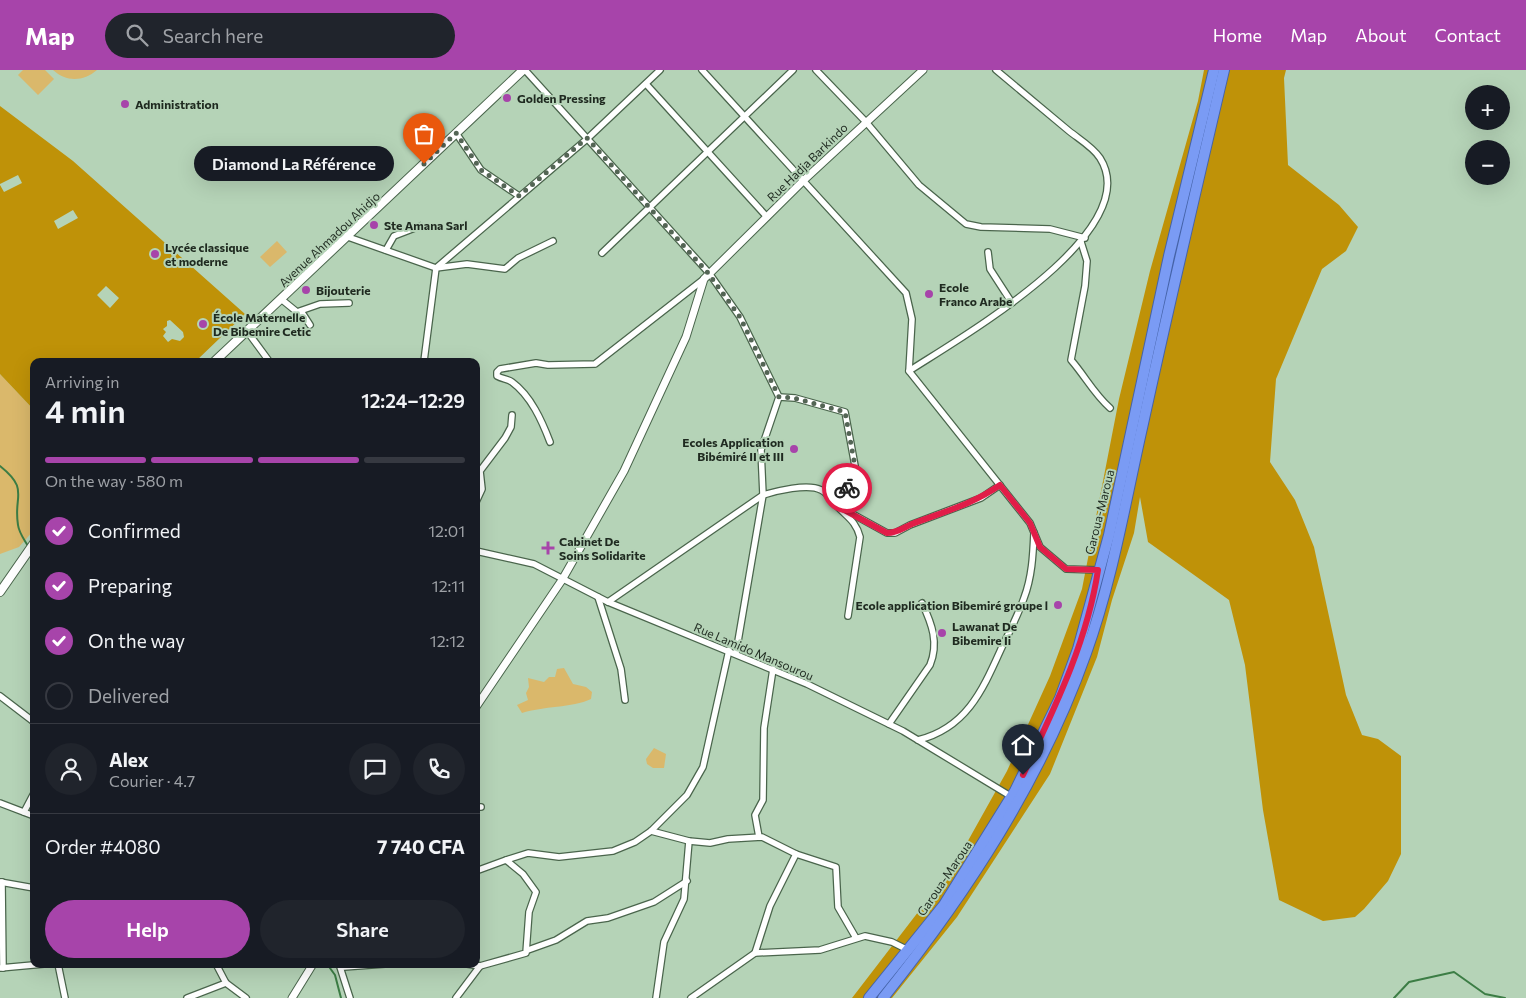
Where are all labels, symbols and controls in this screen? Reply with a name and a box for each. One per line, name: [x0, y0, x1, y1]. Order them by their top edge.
search box: [105, 13, 455, 58]
text: Map: [25, 21, 75, 50]
icon: search: [123, 21, 151, 49]
text: Search here: [163, 24, 263, 47]
text: Home: [1213, 24, 1262, 46]
text: Map: [1290, 24, 1327, 46]
text: About: [1355, 24, 1407, 46]
text: Contact: [1435, 24, 1501, 46]
map controls: [1465, 85, 1510, 185]
button: +: [1465, 85, 1510, 130]
place label: Golden Pressing: [517, 91, 606, 105]
marker: Golden Pressing: [501, 92, 513, 104]
place label: Administration: [135, 97, 219, 111]
marker: Administration: [119, 98, 131, 110]
pin: [403, 113, 445, 164]
icon: bag: [410, 120, 438, 148]
street label: Rue Hadja Barkindo: [764, 120, 850, 204]
button: −: [1465, 140, 1510, 185]
callout: Diamond La Référence: [194, 146, 394, 182]
text: Diamond La Référence: [212, 154, 376, 173]
street label: Avenue Ahmadou Ahidjo: [276, 189, 382, 289]
place label: Ste Amana Sarl: [384, 218, 467, 232]
marker: Ste Amana Sarl: [368, 219, 380, 231]
place label: Lycée classique et moderne: [165, 240, 249, 268]
marker: Lycée classique et moderne: [149, 248, 161, 260]
place label: Ecole Franco Arabe: [939, 280, 1012, 308]
place label: Bijouterie: [316, 283, 371, 297]
marker: Bijouterie: [300, 284, 312, 296]
marker: Ecole Franco Arabe: [923, 288, 935, 300]
place label: École Maternelle De Bibemire Cetic: [213, 310, 311, 338]
marker: École Maternelle De Bibemire Cetic: [197, 318, 209, 330]
text: Arriving in: [45, 372, 119, 391]
text: 12:24–12:29: [361, 389, 465, 412]
text: 4 min: [45, 390, 126, 430]
place label: Ecoles Application Bibémiré II et III: [682, 435, 784, 463]
marker: Ecoles Application Bibémiré II et III: [788, 443, 800, 455]
courier: [822, 463, 872, 513]
street label: Garoua-Maroua: [1082, 468, 1116, 556]
text: On the way · 580 m: [45, 471, 183, 490]
icon: bike: [833, 474, 861, 502]
icon: check: [45, 517, 73, 545]
text: Confirmed: [88, 519, 181, 542]
text: 12:01: [428, 521, 465, 540]
place label: Cabinet De Soins Solidarite: [559, 534, 646, 562]
marker: Cabinet De Soins Solidarite: [541, 541, 555, 555]
icon: check: [45, 572, 73, 600]
text: Preparing: [88, 574, 172, 597]
text: 12:11: [432, 576, 465, 595]
place label: Ecole application Bibemiré groupe l: [856, 598, 1048, 612]
marker: Ecole application Bibemiré groupe l: [1052, 599, 1064, 611]
street label: Rue Lamido Mansourou: [692, 619, 816, 683]
place label: Lawanat De Bibemire Ii: [952, 619, 1017, 647]
icon: check: [45, 627, 73, 655]
marker: Lawanat De Bibemire Ii: [936, 627, 948, 639]
text: On the way: [88, 629, 185, 652]
text: 12:12: [430, 631, 465, 650]
text: Delivered: [88, 684, 169, 707]
pin: [1002, 724, 1044, 775]
icon: home: [1009, 731, 1037, 759]
button: person: [45, 743, 97, 795]
button: chat: [349, 743, 401, 795]
button: phone: [413, 743, 465, 795]
text: Alex: [109, 748, 149, 771]
text: Courier · 4.7: [109, 771, 195, 790]
text: Order #4080: [45, 835, 161, 858]
text: 7 740 CFA: [377, 835, 465, 858]
street label: Garoua-Maroua: [914, 838, 974, 918]
button: Help: [45, 900, 250, 958]
button: Share: [260, 900, 465, 958]

